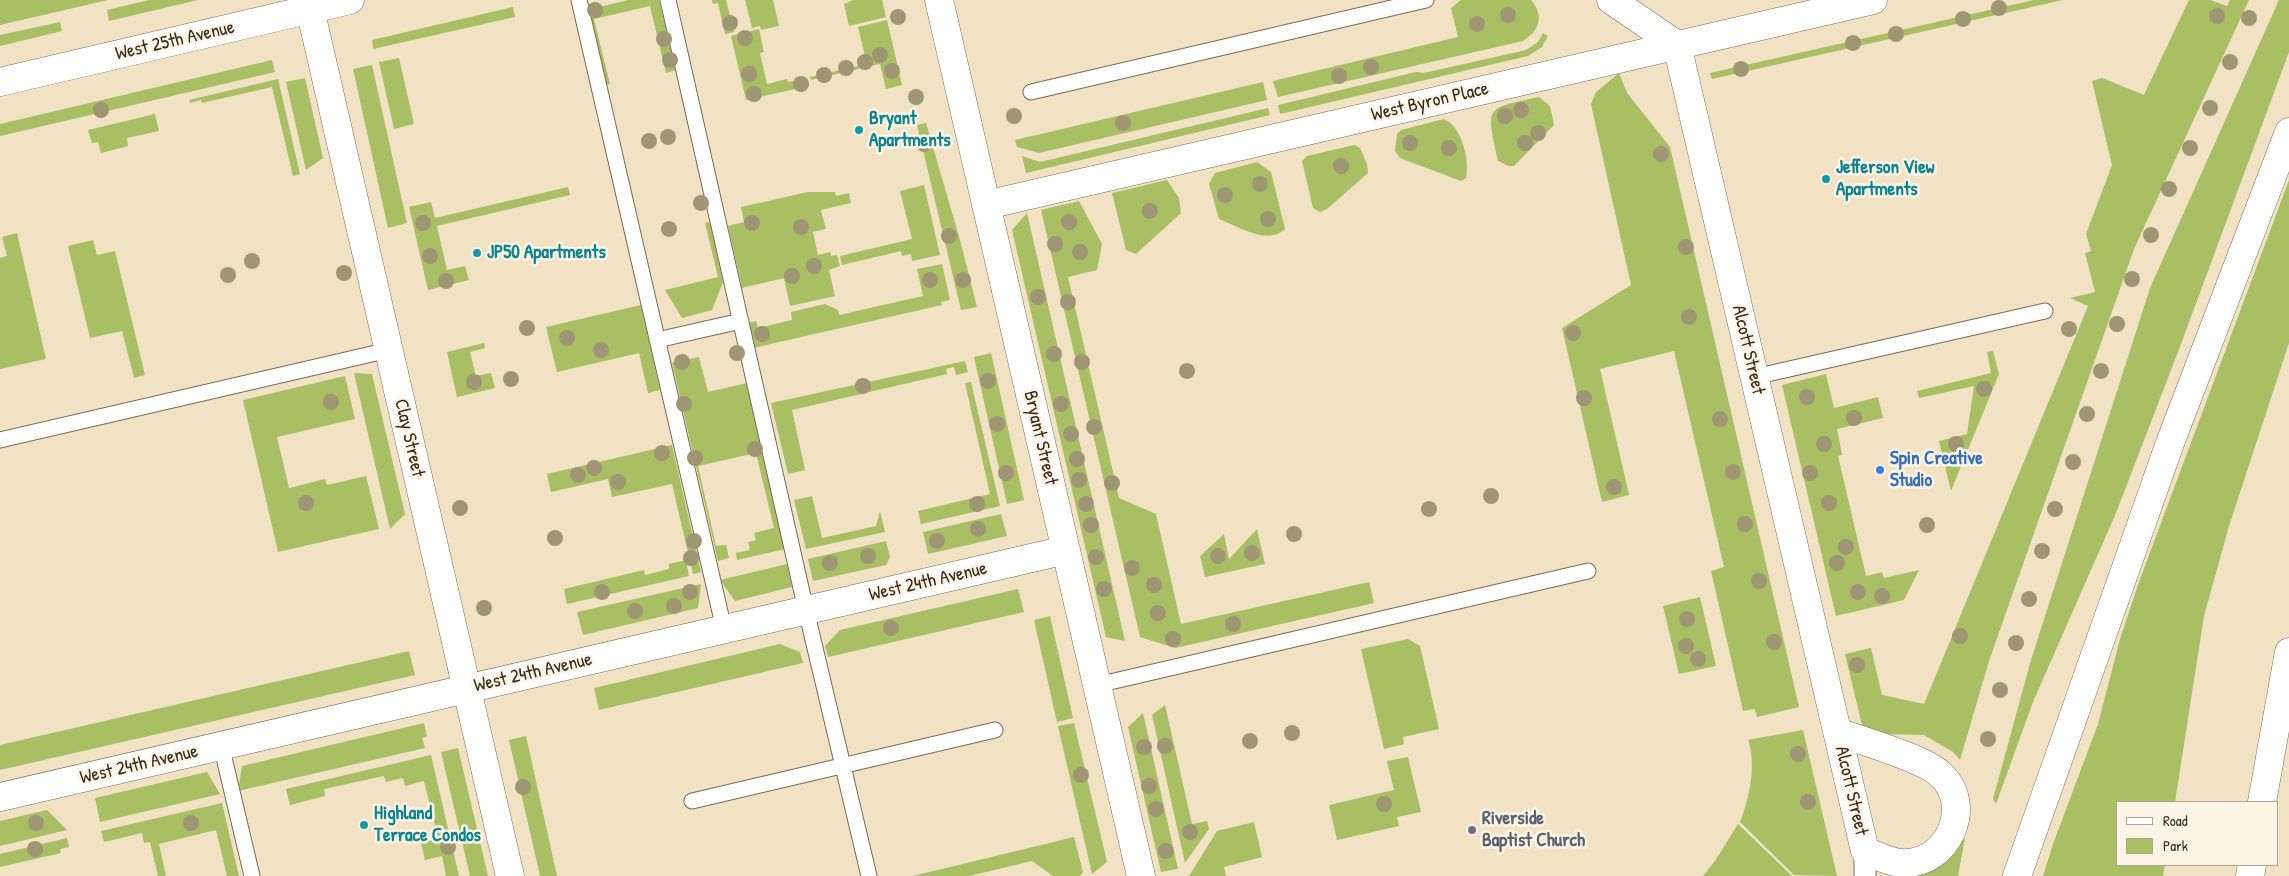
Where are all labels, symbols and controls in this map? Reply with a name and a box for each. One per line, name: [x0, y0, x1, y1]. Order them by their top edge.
street label: West 25th Avenue: [113, 16, 237, 66]
street label: West Byron Place: [1369, 77, 1491, 127]
place label: Bryant Apartments: [869, 108, 951, 152]
marker: Bryant Apartments: [853, 124, 865, 136]
place label: Jefferson View Apartments: [1836, 157, 1935, 201]
marker: Jefferson View Apartments: [1820, 173, 1832, 185]
place label: JP50 Apartments: [487, 242, 606, 264]
marker: JP50 Apartments: [471, 247, 483, 259]
street label: Alcott Street: [1727, 303, 1769, 397]
street label: Bryant Street: [1018, 389, 1062, 487]
street label: Clay Street: [389, 397, 429, 479]
place label: Spin Creative Studio: [1890, 448, 1983, 492]
marker: Spin Creative Studio: [1874, 464, 1886, 476]
street label: West 24th Avenue: [867, 557, 989, 607]
street label: West 24th Avenue: [472, 648, 594, 698]
street label: West 24th Avenue: [78, 740, 200, 790]
street label: Alcott Street: [1830, 744, 1872, 838]
legend: [2116, 801, 2279, 866]
place label: Highland Terrace Condos: [374, 803, 481, 847]
place label: Riverside Baptist Church: [1482, 808, 1585, 852]
text: Road: [2163, 810, 2188, 831]
marker: Highland Terrace Condos: [358, 819, 370, 831]
marker: Riverside Baptist Church: [1466, 824, 1478, 836]
text: Park: [2163, 835, 2188, 856]

